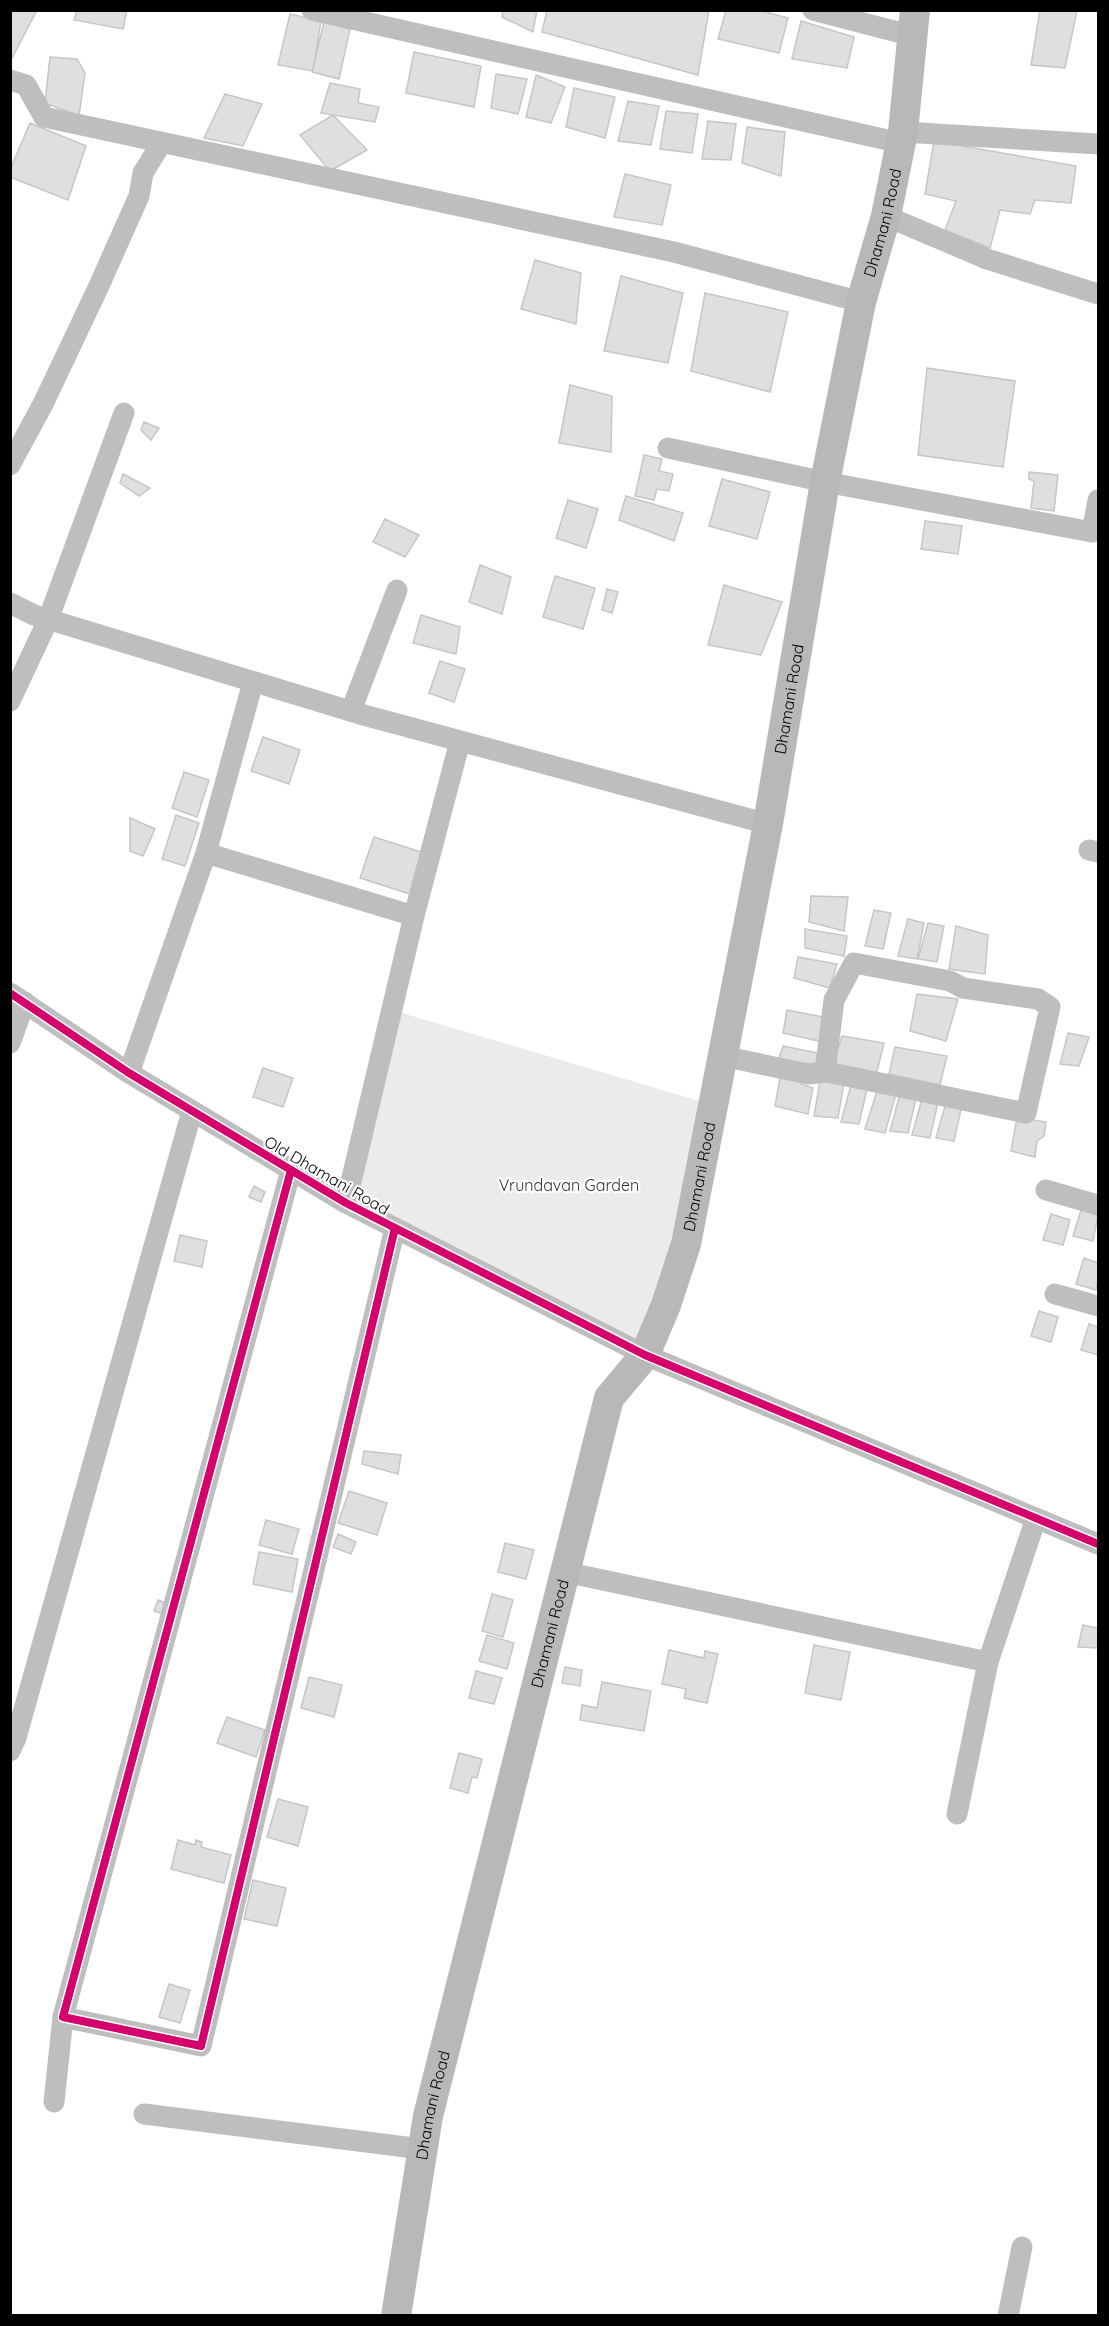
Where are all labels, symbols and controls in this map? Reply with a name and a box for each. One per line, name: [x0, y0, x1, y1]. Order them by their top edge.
street label: Dhamani Road: [859, 167, 905, 279]
street label: Dhamani Road: [770, 643, 808, 756]
street label: Dhamani Road: [679, 1120, 720, 1233]
street label: Old Dhamani Road: [261, 1131, 393, 1219]
park label: Vrundavan Garden: [499, 1175, 639, 1195]
street label: Dhamani Road: [526, 1577, 573, 1690]
street label: Dhamani Road: [411, 2048, 454, 2161]

